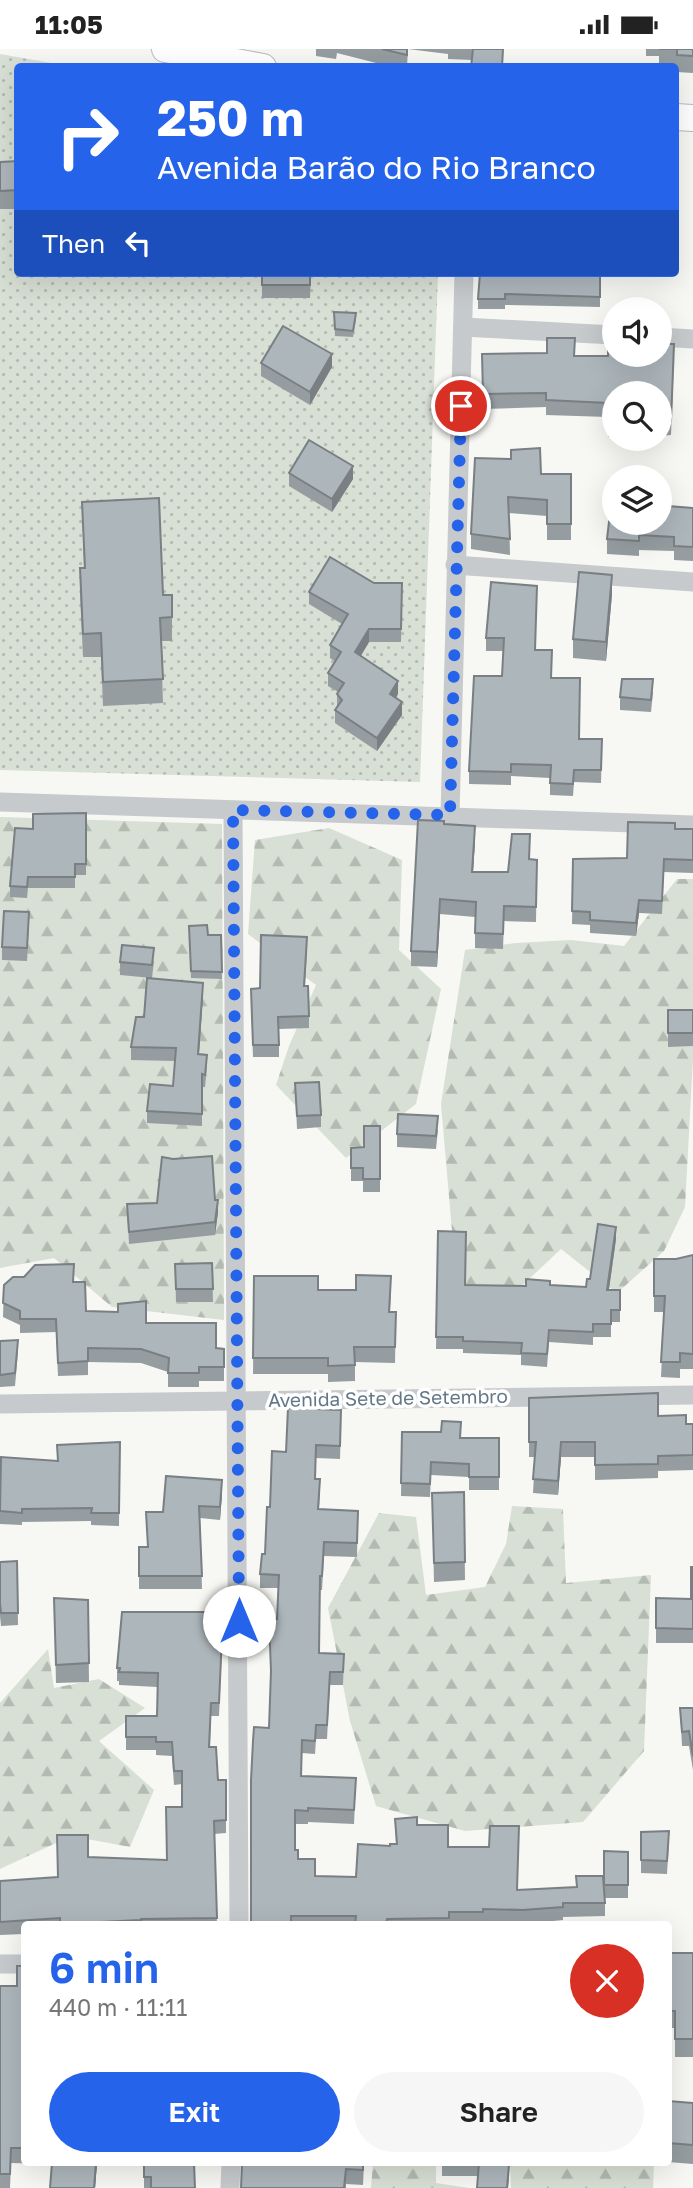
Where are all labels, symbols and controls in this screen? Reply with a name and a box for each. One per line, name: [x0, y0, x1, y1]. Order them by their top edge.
text: 11:05: [35, 9, 103, 40]
text: 250 m: [157, 88, 304, 147]
icon: right: [42, 91, 133, 182]
text: Avenida Barão do Rio Branco: [157, 148, 596, 186]
icon: left: [119, 224, 157, 262]
text: Then: [42, 228, 105, 259]
map controls: [602, 297, 672, 535]
button: sound: [602, 297, 672, 367]
pin: [431, 376, 491, 436]
button: search: [602, 381, 672, 451]
icon: arrive: [442, 387, 480, 425]
button: layers: [602, 465, 672, 535]
street label: Avenida Sete de Setembro: [268, 1384, 508, 1411]
position arrow: [202, 1584, 276, 1658]
text: 6 min: [49, 1942, 159, 1992]
button: close: [570, 1944, 644, 2018]
text: 440 m · 11:11: [49, 1993, 187, 2021]
button: Exit: [49, 2072, 340, 2152]
button: Share: [354, 2072, 644, 2152]

